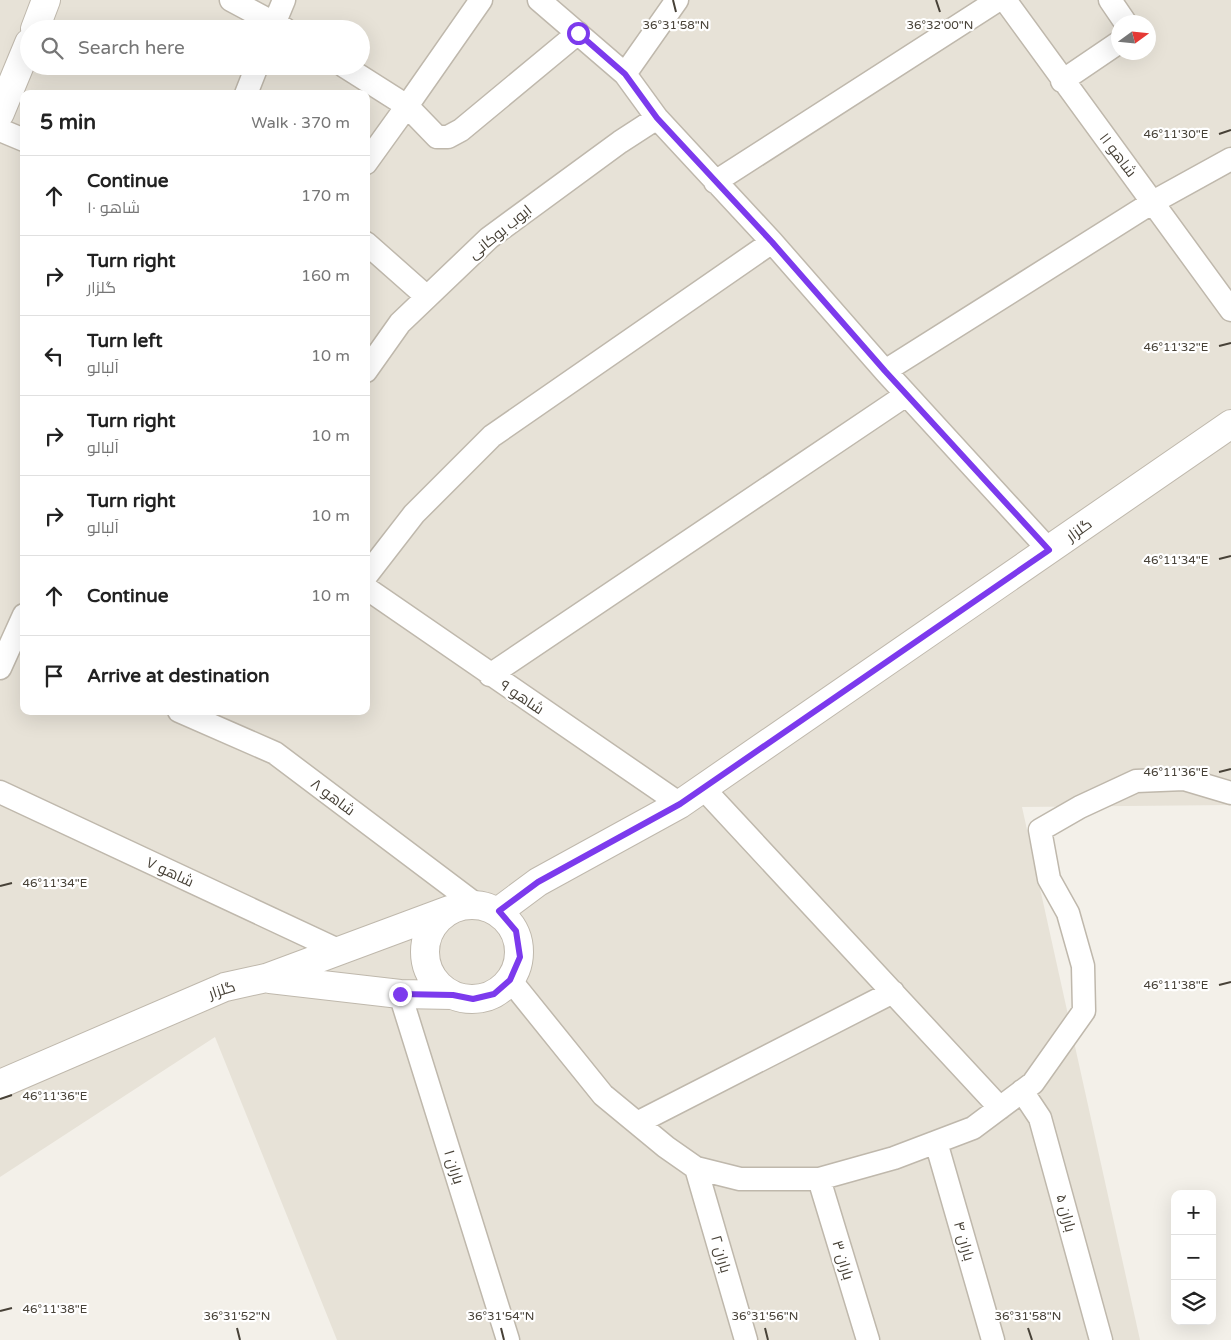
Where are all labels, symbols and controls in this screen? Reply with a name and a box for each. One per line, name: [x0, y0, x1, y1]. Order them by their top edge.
north arrow: [1111, 15, 1156, 60]
text: 36°31'58"N: [643, 18, 709, 32]
text: 36°32'00"N: [907, 18, 973, 32]
search box: [20, 20, 370, 75]
route start: [567, 22, 590, 45]
icon: search: [38, 34, 66, 62]
text: Search here: [78, 37, 185, 59]
text: 5 min: [40, 110, 96, 135]
text: Walk · 370 m: [251, 113, 350, 133]
text: 46°11'30"E: [1144, 127, 1209, 141]
street label: شاهو ۱۱: [1096, 129, 1140, 181]
text: Continue: [87, 170, 169, 192]
icon: ahead: [40, 182, 68, 210]
text: 170 m: [301, 186, 350, 206]
text: شاهو ۱۰: [87, 198, 140, 218]
street label: ایوب بوکانی: [465, 201, 536, 264]
text: Turn right: [87, 250, 175, 272]
icon: right: [40, 262, 68, 290]
text: 160 m: [301, 266, 350, 286]
text: گلزار: [87, 278, 116, 298]
text: Turn left: [87, 330, 163, 352]
text: 46°11'32"E: [1144, 340, 1209, 354]
icon: left: [40, 342, 68, 370]
text: 10 m: [311, 346, 350, 366]
text: آلبالو: [87, 358, 119, 378]
text: Turn right: [87, 410, 175, 432]
icon: right: [40, 422, 68, 450]
text: 10 m: [311, 426, 350, 446]
text: آلبالو: [87, 438, 119, 458]
text: Turn right: [87, 490, 175, 512]
icon: right: [40, 502, 68, 530]
text: 10 m: [311, 506, 350, 526]
street label: گلزار: [1062, 515, 1095, 546]
text: آلبالو: [87, 518, 119, 538]
text: 46°11'34"E: [1144, 553, 1209, 567]
icon: ahead: [40, 582, 68, 610]
text: Continue: [87, 585, 169, 607]
text: 10 m: [311, 586, 350, 606]
icon: arrive: [40, 662, 68, 690]
text: Arrive at destination: [87, 665, 270, 687]
street label: شاهو ۹: [497, 676, 547, 718]
text: 46°11'36"E: [1144, 765, 1209, 779]
street label: شاهو ۸: [307, 775, 359, 819]
street label: شاهو ۷: [143, 853, 197, 891]
text: 46°11'34"E: [23, 876, 88, 890]
street label: گلزار: [205, 977, 238, 1003]
text: 46°11'38"E: [1144, 978, 1209, 992]
route end: [389, 983, 412, 1006]
text: 46°11'36"E: [23, 1089, 88, 1103]
street label: باران ۱: [439, 1148, 468, 1187]
map controls: [1171, 1190, 1216, 1325]
button: +: [1171, 1190, 1216, 1235]
street label: باران ۵: [1051, 1192, 1080, 1234]
street label: باران ۴: [949, 1219, 978, 1263]
street label: باران ۲: [706, 1233, 735, 1275]
button: −: [1171, 1235, 1216, 1280]
street label: باران ۳: [828, 1238, 858, 1282]
button: layers: [1171, 1280, 1216, 1325]
text: 46°11'38"E: [23, 1302, 88, 1316]
text: 36°31'52"N: [204, 1309, 270, 1323]
text: 36°31'54"N: [468, 1309, 534, 1323]
text: 36°31'56"N: [732, 1309, 798, 1323]
text: 36°31'58"N: [995, 1309, 1061, 1323]

